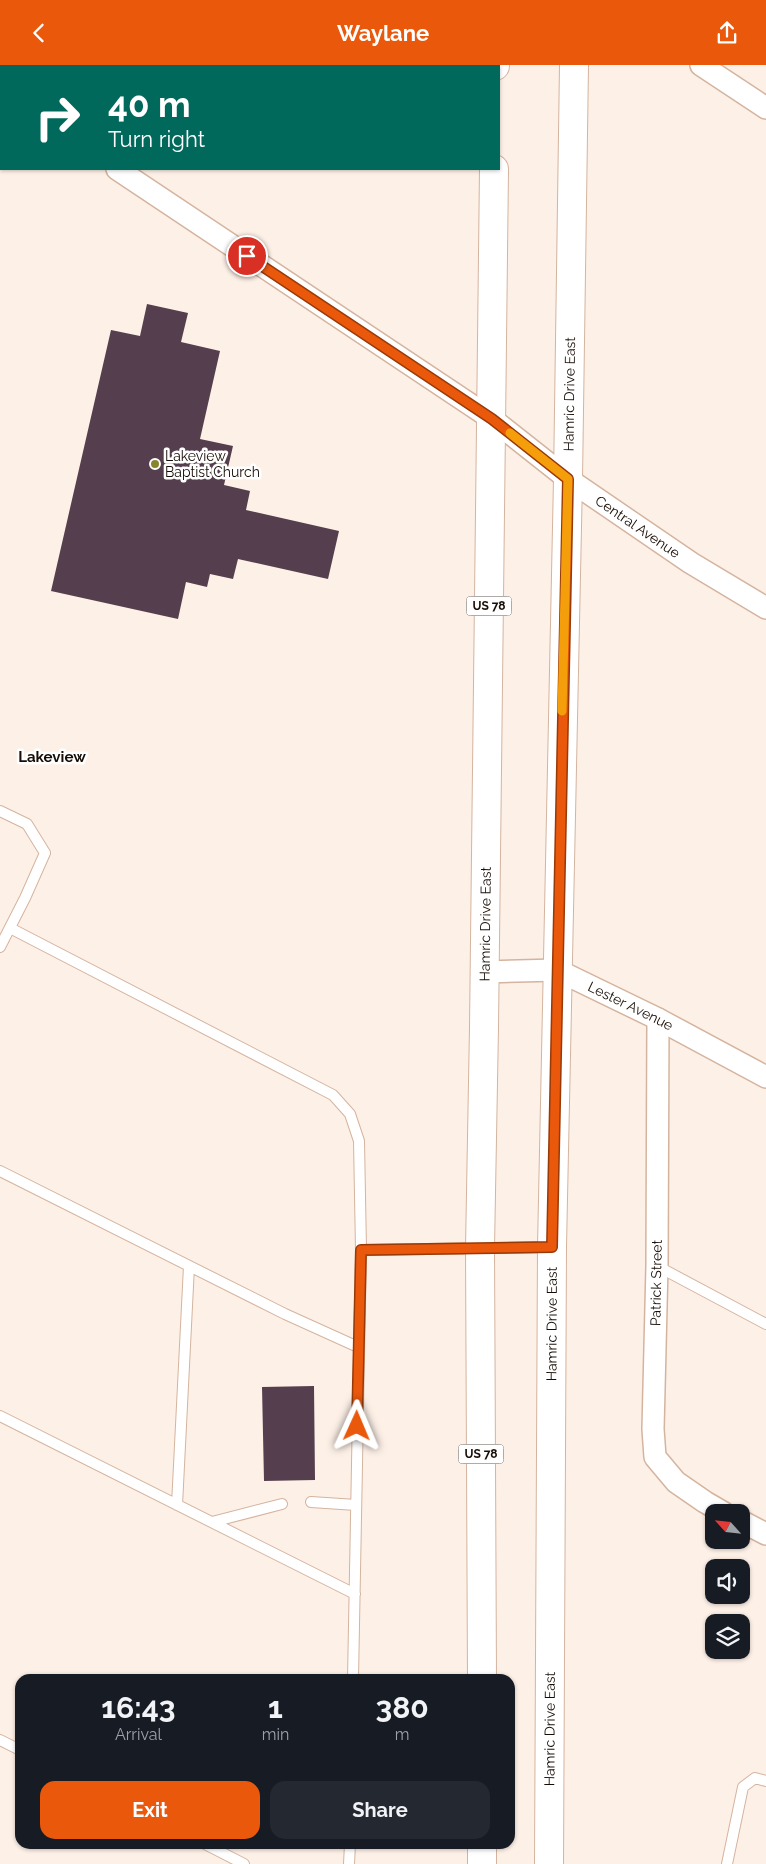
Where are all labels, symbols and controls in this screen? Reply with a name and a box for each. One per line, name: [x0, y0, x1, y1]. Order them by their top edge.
icon: back: [25, 19, 53, 47]
icon: share: [713, 19, 741, 47]
text: Waylane: [337, 20, 429, 46]
text: 40 m: [108, 84, 190, 125]
icon: right: [25, 85, 90, 150]
text: Turn right: [108, 126, 205, 152]
pin: [226, 235, 268, 277]
icon: arrive: [233, 242, 261, 270]
street label: Hamric Drive East: [560, 336, 578, 452]
place label: Lakeview Baptist Church: [165, 448, 260, 480]
marker: Lakeview Baptist Church: [149, 458, 161, 470]
street label: Central Avenue: [592, 492, 683, 561]
road number: US 78: [466, 597, 512, 615]
district label: Lakeview: [18, 748, 86, 766]
street label: Hamric Drive East: [477, 866, 494, 981]
street label: Lester Avenue: [586, 978, 676, 1034]
street label: Patrick Street: [647, 1239, 665, 1326]
street label: Hamric Drive East: [543, 1266, 560, 1381]
position arrow: [330, 1399, 382, 1451]
road number: US 78: [458, 1445, 504, 1463]
north arrow: [705, 1504, 750, 1549]
map controls: [705, 1504, 750, 1659]
button: sound: [705, 1559, 750, 1604]
button: layers: [705, 1614, 750, 1659]
street label: Hamric Drive East: [541, 1671, 558, 1786]
text: 16:43: [101, 1690, 176, 1725]
text: 1: [268, 1690, 283, 1725]
text: 380: [376, 1690, 429, 1725]
text: Arrival: [115, 1725, 162, 1744]
text: min: [262, 1725, 289, 1744]
text: m: [395, 1725, 410, 1744]
button: Exit: [40, 1781, 260, 1839]
button: Share: [270, 1781, 490, 1839]

